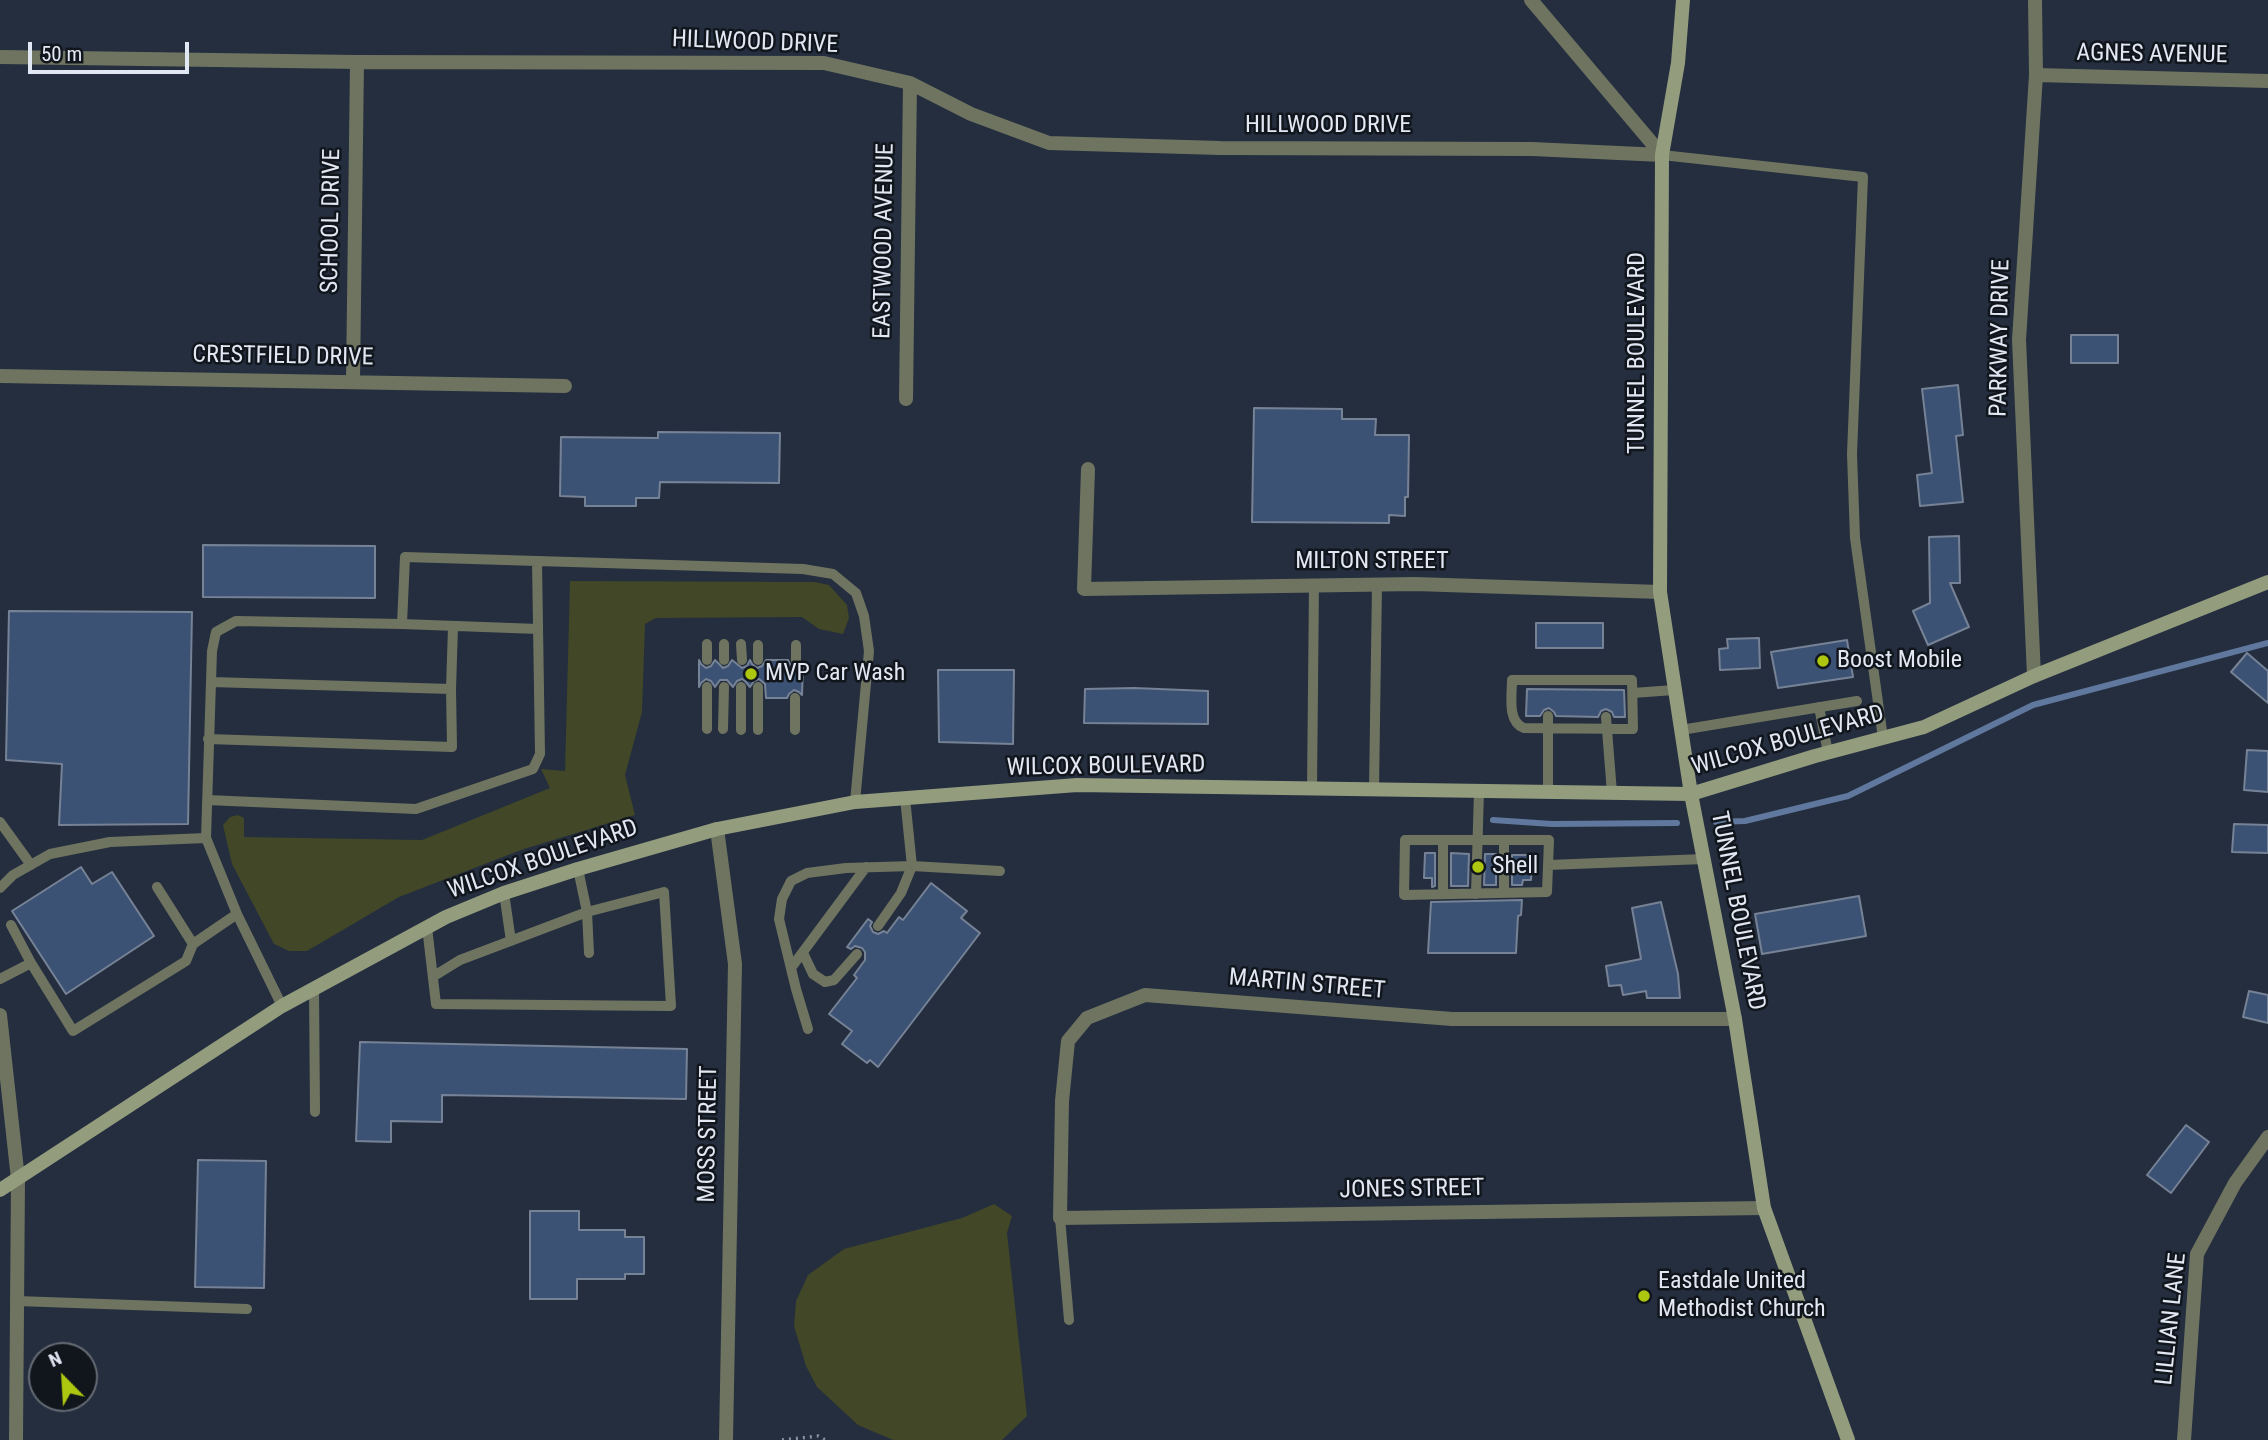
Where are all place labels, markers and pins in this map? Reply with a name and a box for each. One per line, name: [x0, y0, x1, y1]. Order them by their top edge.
place label: Boost Mobile: [1837, 647, 1962, 675]
marker: Boost Mobile: [1815, 653, 1831, 669]
place label: MVP Car Wash: [765, 660, 905, 688]
marker: MVP Car Wash: [743, 666, 759, 682]
place label: Shell: [1492, 853, 1538, 881]
marker: Shell: [1470, 859, 1486, 875]
place label: Eastdale United Methodist Church: [1658, 1268, 1826, 1324]
marker: Eastdale United Methodist Church: [1636, 1288, 1652, 1304]

